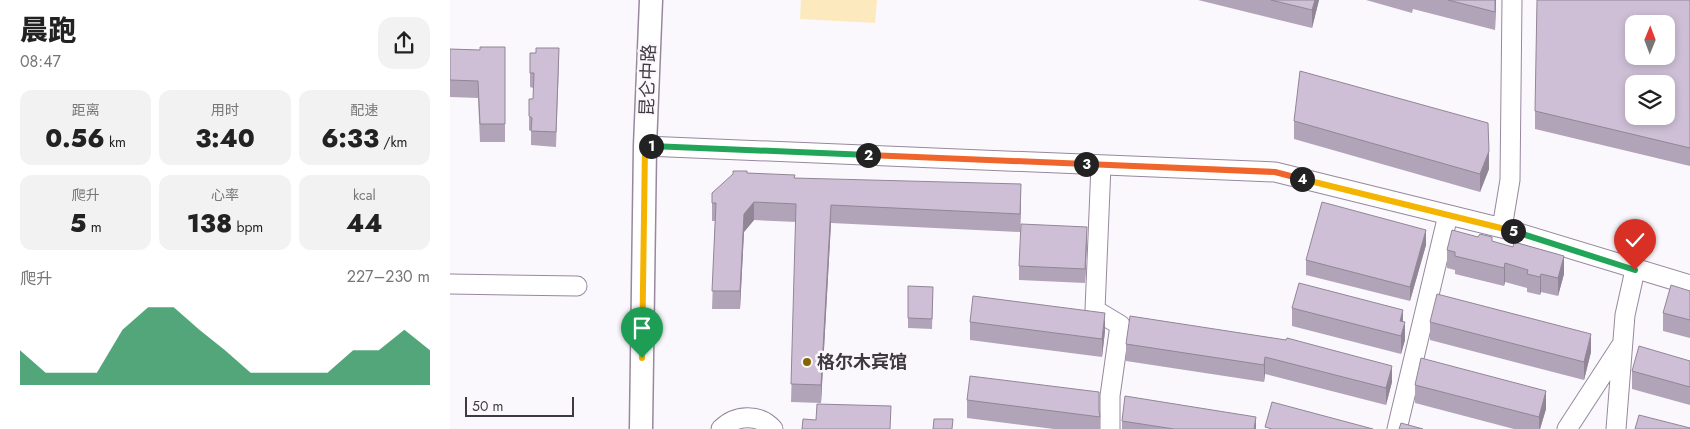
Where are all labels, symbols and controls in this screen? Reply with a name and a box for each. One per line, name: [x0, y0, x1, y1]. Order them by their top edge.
text: 晨跑: [20, 10, 76, 51]
north arrow: [1625, 15, 1675, 65]
map controls: [1625, 15, 1675, 125]
button: share: [378, 17, 430, 69]
street label: 昆仑中路: [634, 44, 662, 116]
text: 08:47: [20, 50, 61, 73]
button: layers: [1625, 75, 1675, 125]
text: 距离: [72, 100, 100, 120]
text: 用时: [211, 100, 239, 120]
text: 配速: [350, 100, 378, 120]
text: 0.56: [45, 120, 105, 156]
text: 3:40: [195, 120, 255, 156]
text: 6:33: [321, 120, 379, 156]
text: km: [105, 132, 126, 152]
text: /km: [379, 132, 407, 152]
pin: 1: [638, 134, 664, 158]
text: 1: [648, 136, 655, 156]
pin: 2: [856, 142, 880, 168]
text: 2: [864, 145, 873, 165]
pin: 3: [1074, 152, 1098, 176]
text: 3: [1082, 154, 1091, 174]
pin: 4: [1290, 166, 1314, 192]
text: 4: [1298, 169, 1307, 189]
text: 爬升: [72, 185, 100, 205]
text: 心率: [211, 185, 239, 205]
text: kcal: [353, 185, 376, 205]
text: 5: [70, 205, 86, 241]
text: 138: [187, 205, 232, 241]
text: 44: [346, 205, 383, 241]
text: m: [86, 217, 102, 237]
text: bpm: [232, 217, 263, 237]
pin: 5: [1500, 218, 1526, 244]
pin: [1614, 219, 1656, 270]
text: 5: [1509, 221, 1518, 241]
icon: check: [1621, 226, 1649, 254]
text: 227–230 m: [347, 265, 430, 288]
text: 爬升: [20, 267, 52, 290]
pin: [621, 307, 663, 358]
icon: arrive: [628, 314, 656, 342]
place label: 格尔木宾馆: [817, 349, 907, 375]
marker: 格尔木宾馆: [801, 356, 813, 368]
scale bar: [465, 394, 574, 417]
text: 50 m: [472, 396, 503, 416]

